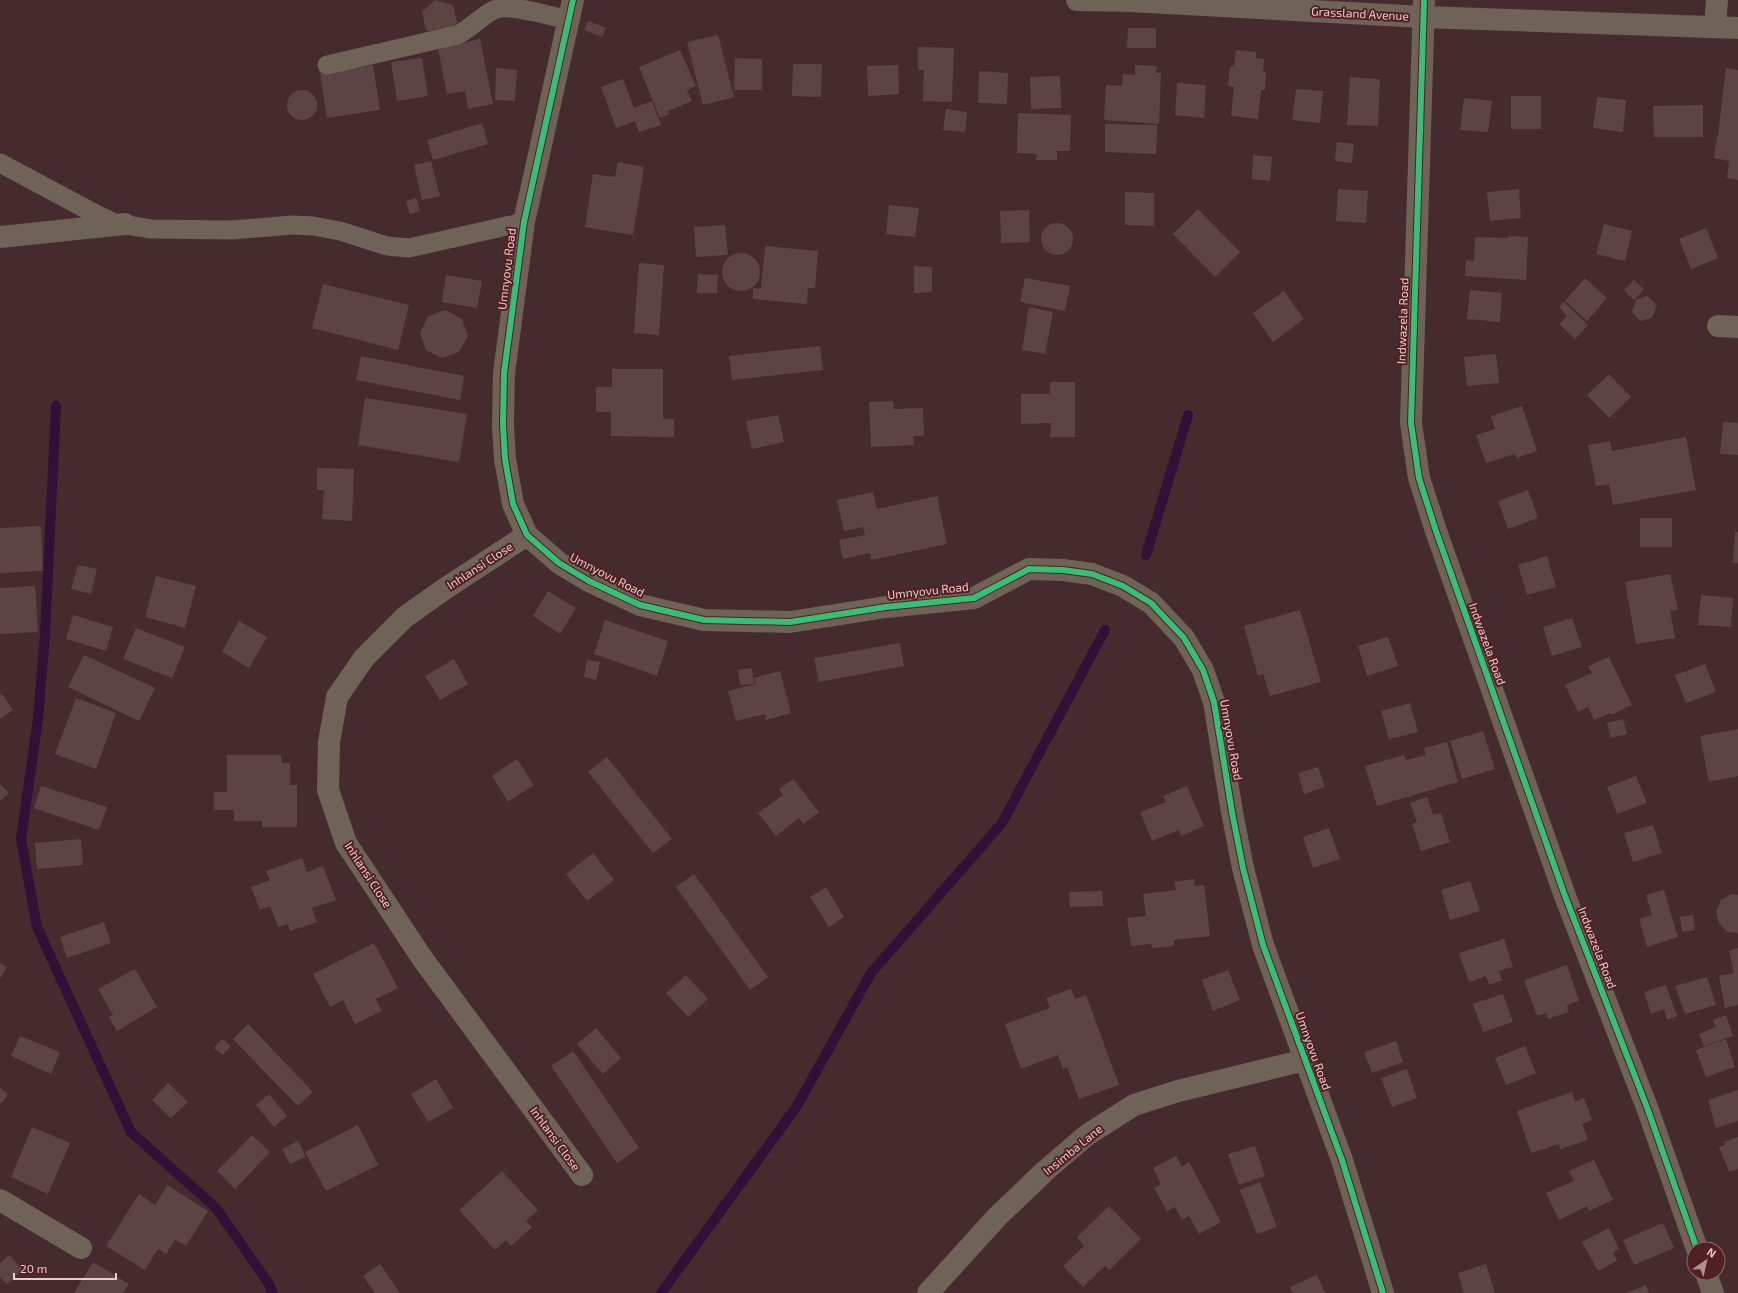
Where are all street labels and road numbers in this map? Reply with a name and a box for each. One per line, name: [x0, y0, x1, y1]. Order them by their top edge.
street label: Grassland Avenue: [1311, 3, 1409, 23]
street label: Umnyovu Road: [494, 227, 518, 310]
street label: Indwazela Road: [1393, 278, 1411, 364]
street label: Inhlansi Close: [444, 539, 515, 592]
street label: Umnyovu Road: [568, 549, 647, 599]
street label: Umnyovu Road: [886, 579, 969, 601]
street label: Indwazela Road: [1467, 601, 1509, 687]
street label: Umnyovu Road: [1218, 698, 1246, 781]
street label: Inhlansi Close: [342, 839, 395, 910]
street label: Indwazela Road: [1576, 905, 1620, 991]
street label: Umnyovu Road: [1293, 1010, 1335, 1092]
street label: Inhlansi Close: [528, 1104, 584, 1173]
street label: Insimba Lane: [1040, 1121, 1105, 1177]

